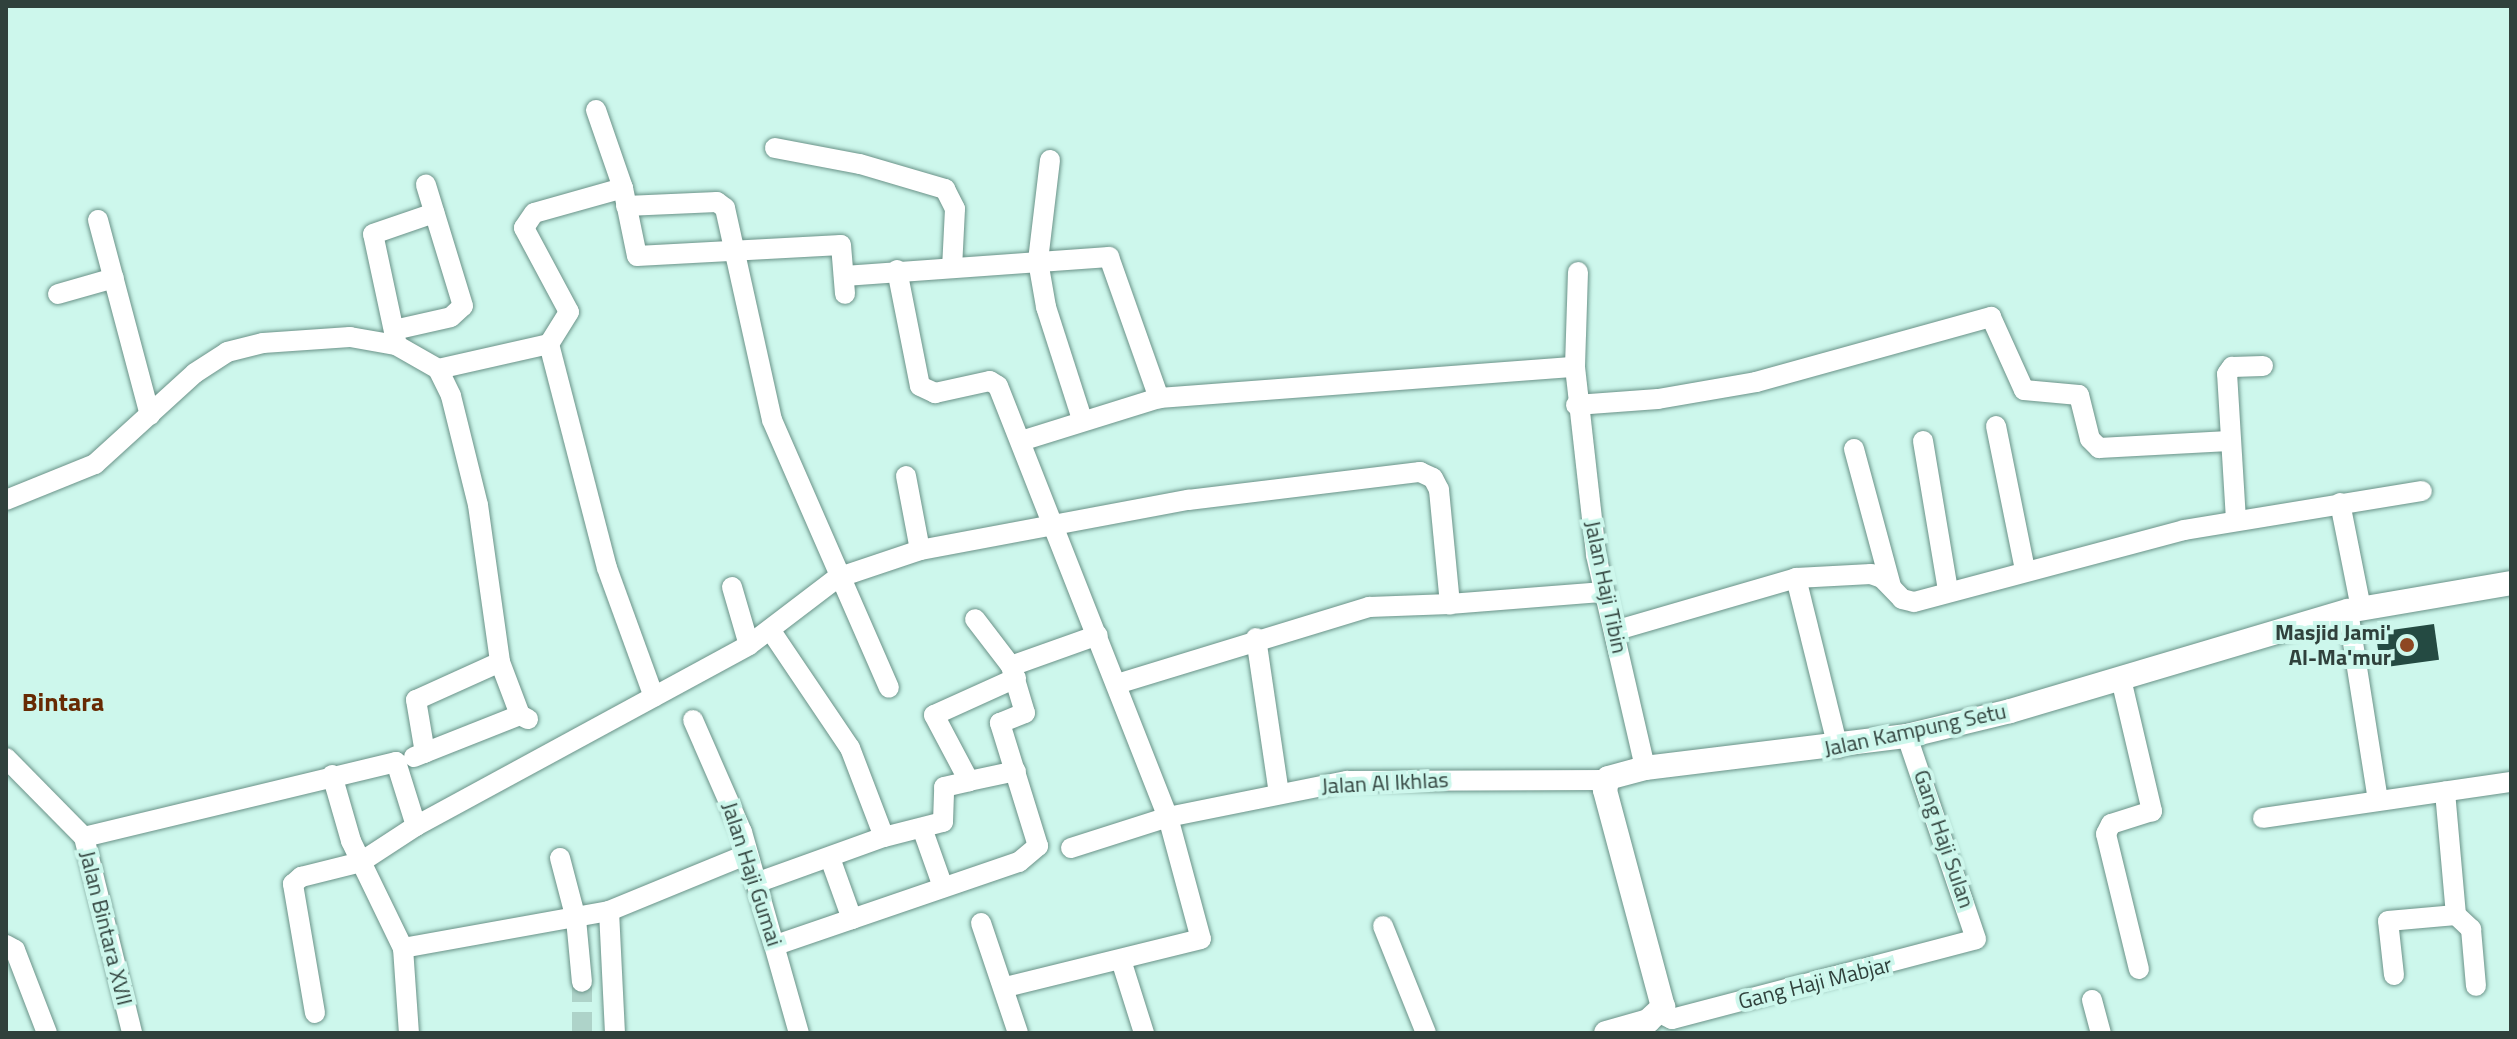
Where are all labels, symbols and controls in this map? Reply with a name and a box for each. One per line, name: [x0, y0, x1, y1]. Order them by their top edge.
street label: Jalan Haji Tibin: [1579, 518, 1633, 656]
place label: Masjid Jami' Al-Ma'mur: [2275, 619, 2391, 670]
marker: Masjid Jami' Al-Ma'mur: [2398, 636, 2416, 654]
district label: Bintara: [22, 686, 104, 718]
street label: Jalan Kampung Setu: [1821, 698, 2009, 762]
street label: Jalan Al Ikhlas: [1321, 766, 1449, 800]
street label: Gang Haji Sulan: [1908, 766, 1980, 912]
street label: Jalan Haji Gumai: [716, 799, 788, 949]
street label: Jalan Bintara XVII: [74, 848, 138, 1008]
street label: Gang Haji Mabjar: [1735, 951, 1895, 1015]

